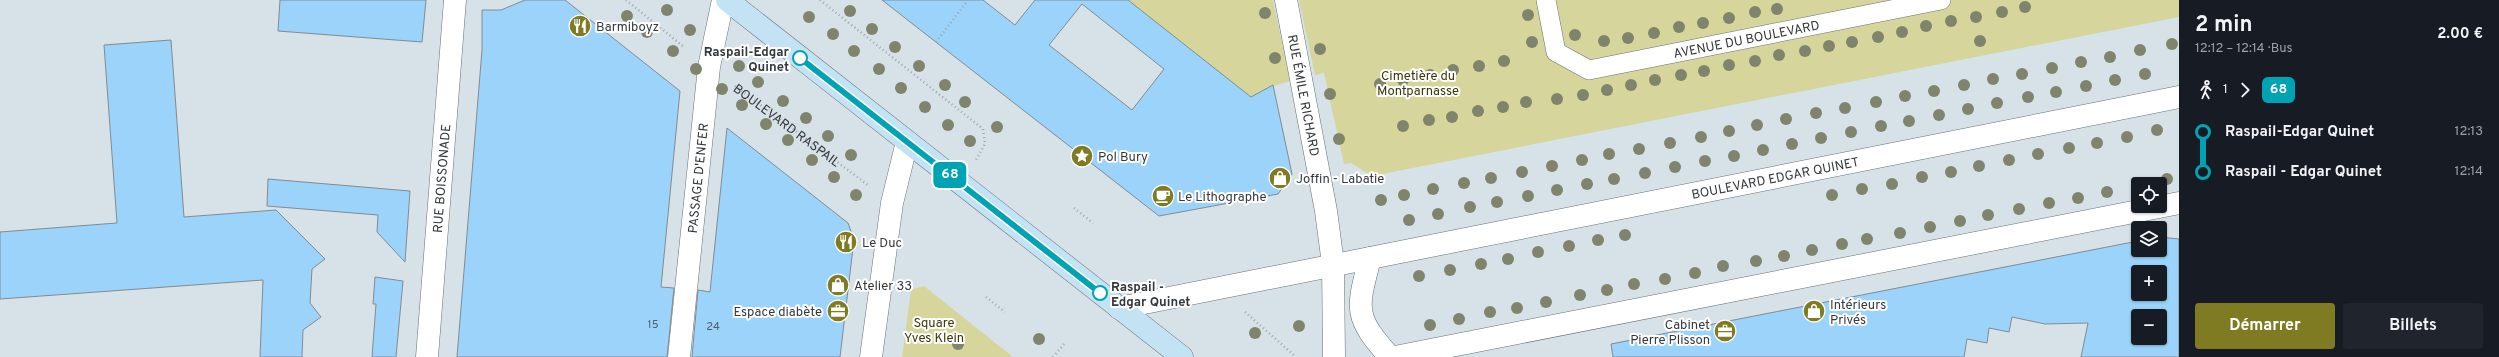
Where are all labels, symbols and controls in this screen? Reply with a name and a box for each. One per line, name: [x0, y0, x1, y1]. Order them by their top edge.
text: 2 min: [2195, 12, 2252, 39]
restaurant icon: Barmiboyz: [567, 13, 593, 39]
street label: AVENUE DU BOULEVARD: [1672, 18, 1821, 63]
place label: Barmiboyz: [596, 20, 659, 36]
text: 2.00 €: [2437, 25, 2483, 44]
street label: RUE ÉMILE RICHARD: [1283, 33, 1321, 158]
text: 12:12 – 12:14 · Bus: [2195, 41, 2293, 57]
place label: Raspail-Edgar Quinet: [704, 45, 790, 76]
marker: Raspail-Edgar Quinet: [792, 50, 808, 66]
park label: Cimetière du Montparnasse: [1377, 69, 1459, 100]
icon: walk: [2195, 79, 2217, 101]
icon: forward: [2234, 79, 2256, 101]
street label: BOULEVARD RASPAIL: [729, 81, 843, 171]
text: 68: [2270, 81, 2287, 98]
text: 1: [2223, 82, 2228, 98]
street label: PASSAGE D'ENFER: [686, 122, 713, 234]
text: Raspail-Edgar Quinet: [2225, 123, 2374, 142]
street label: RUE BOISSONADE: [431, 124, 455, 234]
text: 12:13: [2455, 124, 2483, 140]
place icon: Pol Bury: [1069, 143, 1095, 169]
place label: Pol Bury: [1098, 150, 1148, 166]
street label: BOULEVARD EDGAR QUINET: [1690, 155, 1861, 204]
line badge: 68: [932, 162, 968, 188]
text: Raspail - Edgar Quinet: [2225, 163, 2382, 182]
text: 12:14: [2455, 164, 2483, 180]
shop icon: Joffin - Labatie: [1267, 165, 1293, 191]
text: 68: [941, 166, 959, 183]
place label: Joffin - Labatie: [1296, 172, 1384, 188]
map controls: [2131, 177, 2167, 345]
button: locate: [2131, 177, 2167, 213]
cafe icon: Le Lithographe: [1150, 183, 1176, 209]
place label: Le Lithographe: [1178, 190, 1267, 206]
button: layers: [2131, 221, 2167, 257]
restaurant icon: Le Duc: [833, 229, 859, 255]
place label: Le Duc: [862, 236, 902, 252]
button: +: [2131, 265, 2167, 301]
shop icon: Atelier 33: [825, 272, 851, 298]
place label: Atelier 33: [854, 279, 912, 295]
place label: Raspail - Edgar Quinet: [1111, 280, 1190, 311]
marker: Raspail - Edgar Quinet: [1092, 285, 1108, 301]
office icon: Espace diabète: [825, 298, 851, 324]
shop icon: Intérieurs Privés: [1801, 298, 1827, 324]
place label: Intérieurs Privés: [1830, 298, 1886, 329]
button: Démarrer: [2195, 303, 2335, 349]
button: Billets: [2343, 303, 2483, 349]
place label: Espace diabète: [733, 305, 822, 321]
button: −: [2131, 309, 2167, 345]
park label: Square Yves Klein: [904, 316, 964, 347]
house number: 15: [648, 318, 659, 332]
place label: Cabinet Pierre Plisson: [1630, 318, 1710, 349]
office icon: Cabinet Pierre Plisson: [1712, 318, 1738, 344]
house number: 24: [706, 320, 720, 334]

